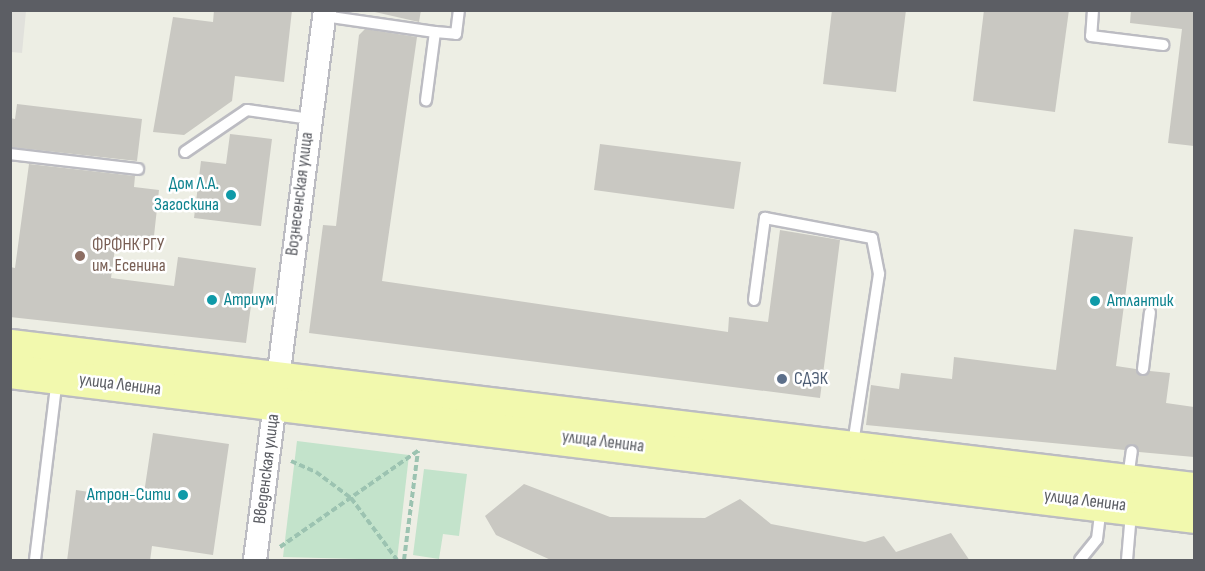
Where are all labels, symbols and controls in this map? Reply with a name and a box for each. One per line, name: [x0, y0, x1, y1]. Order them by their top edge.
street label: Вознесенская улица: [282, 131, 318, 257]
place label: Дом Л.А. Загоскина: [154, 174, 219, 216]
marker: Дом Л.А. Загоскина: [224, 188, 238, 202]
place label: ФРФНК РГУ им. Есенина: [92, 235, 166, 278]
marker: ФРФНК РГУ им. Есенина: [73, 249, 87, 263]
place label: Атриум: [224, 289, 274, 311]
place label: Атлантик: [1107, 290, 1174, 312]
marker: Атриум: [205, 293, 219, 307]
marker: Атлантик: [1088, 294, 1102, 308]
place label: СДЭК: [794, 368, 828, 390]
street label: улица Ленина: [78, 369, 162, 401]
marker: СДЭК: [775, 372, 789, 386]
street label: Введенская улица: [250, 413, 284, 525]
street label: улица Ленина: [561, 426, 645, 458]
place label: Атрон-Сити: [87, 484, 171, 506]
street label: улица Ленина: [1043, 485, 1127, 517]
marker: Атрон-Сити: [176, 488, 190, 502]

